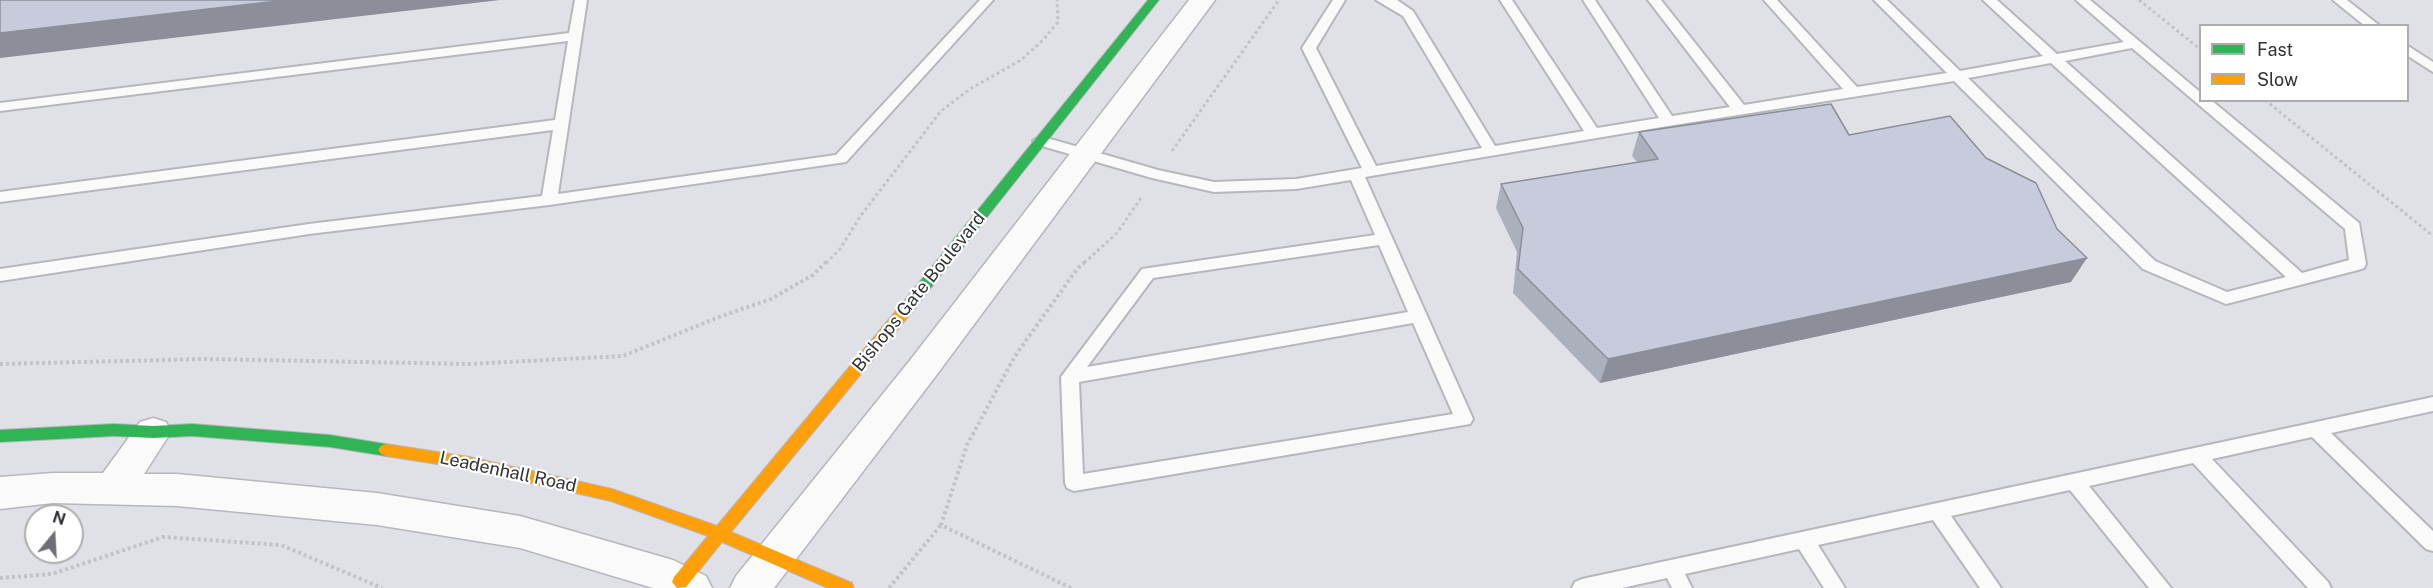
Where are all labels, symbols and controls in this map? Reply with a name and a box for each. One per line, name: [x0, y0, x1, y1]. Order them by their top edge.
legend: [2199, 24, 2409, 102]
text: Fast: [2257, 39, 2293, 60]
text: Slow: [2257, 69, 2298, 90]
street label: Bishops Gate Boulevard: [848, 208, 990, 376]
street label: Leadenhall Road: [438, 447, 578, 497]
north arrow: [24, 504, 84, 564]
text: N: [50, 507, 68, 529]

